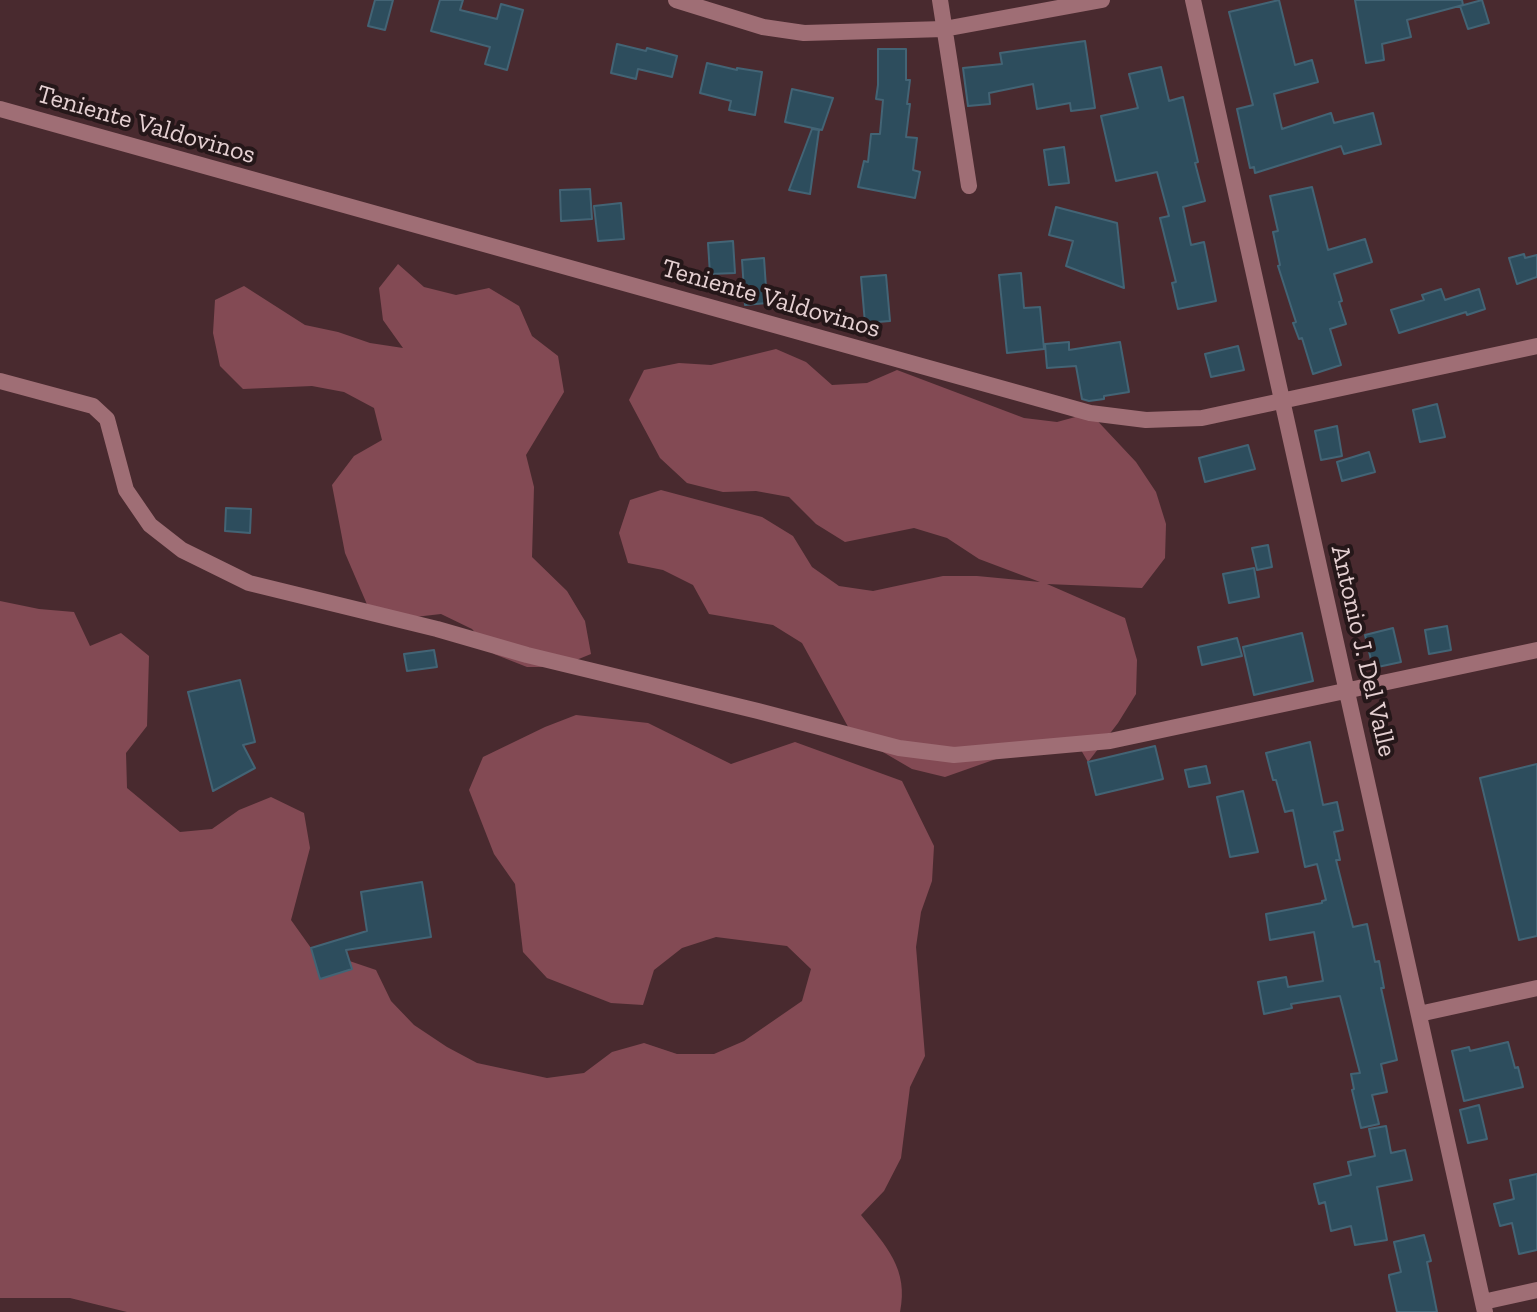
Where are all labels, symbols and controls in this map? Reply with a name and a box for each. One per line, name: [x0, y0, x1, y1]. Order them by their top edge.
street label: Teniente Valdovinos: [33, 79, 259, 171]
street label: Teniente Valdovinos: [658, 253, 884, 345]
street label: Antonio J. Del Valle: [1324, 542, 1402, 760]

